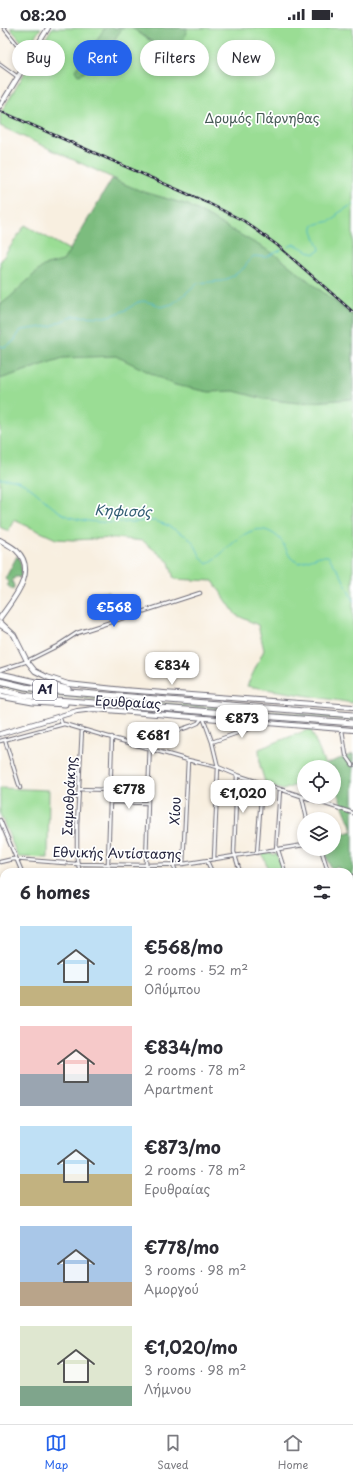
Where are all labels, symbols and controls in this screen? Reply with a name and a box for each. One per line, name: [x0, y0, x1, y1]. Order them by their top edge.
text: 08:20: [20, 3, 66, 26]
chip: Buy: [12, 40, 65, 76]
chip: Rent: [73, 40, 132, 76]
chip: Filters: [140, 40, 209, 76]
chip: New: [217, 40, 275, 76]
park label: Δρυμός Πάρνηθας: [204, 108, 320, 127]
water label: Κηφισός: [94, 499, 154, 522]
pin: €568: [90, 594, 138, 628]
text: €568: [96, 597, 132, 616]
pin: €834: [148, 652, 196, 686]
text: €834: [154, 655, 190, 674]
road number: Α1: [33, 680, 57, 700]
street label: Ερυθραίας: [94, 690, 162, 713]
pin: €873: [218, 705, 266, 739]
text: €873: [225, 708, 259, 727]
pin: €681: [129, 722, 177, 756]
text: €681: [136, 725, 170, 744]
street label: Σαμοθράκης: [57, 756, 80, 836]
map controls: [297, 760, 341, 856]
button: locate: [297, 760, 341, 804]
pin: €778: [105, 776, 153, 810]
text: €778: [113, 779, 145, 798]
pin: €1,020: [210, 780, 276, 814]
text: €1,020: [219, 783, 267, 802]
street label: Χίου: [164, 796, 185, 826]
button: layers: [297, 812, 341, 856]
street label: Εθνικής Αντίστασης: [52, 842, 182, 863]
text: 6 homes: [20, 879, 90, 905]
icon: filters: [311, 881, 333, 903]
text: €568/mo: [144, 934, 223, 960]
icon: home: [52, 942, 100, 990]
text: 2 rooms · 52 m²: [144, 960, 248, 979]
text: Ολύμπου: [144, 979, 201, 998]
text: €834/mo: [144, 1034, 223, 1060]
icon: home: [52, 1042, 100, 1090]
text: 2 rooms · 78 m²: [144, 1060, 246, 1079]
text: Apartment: [144, 1079, 213, 1098]
text: €873/mo: [144, 1134, 221, 1160]
icon: home: [52, 1142, 100, 1190]
text: 2 rooms · 78 m²: [144, 1160, 246, 1179]
text: Ερυθραίας: [144, 1179, 210, 1198]
text: €778/mo: [144, 1234, 219, 1260]
icon: home: [52, 1242, 100, 1290]
text: 3 rooms · 98 m²: [144, 1260, 246, 1279]
text: Αμοργού: [144, 1279, 199, 1298]
text: €1,020/mo: [144, 1334, 238, 1360]
icon: home: [52, 1342, 100, 1390]
text: 3 rooms · 98 m²: [144, 1360, 246, 1379]
text: Λήμνου: [144, 1379, 191, 1398]
tab: Map: [45, 1432, 68, 1473]
tab: Saved: [157, 1432, 189, 1473]
tab: Home: [278, 1432, 308, 1473]

